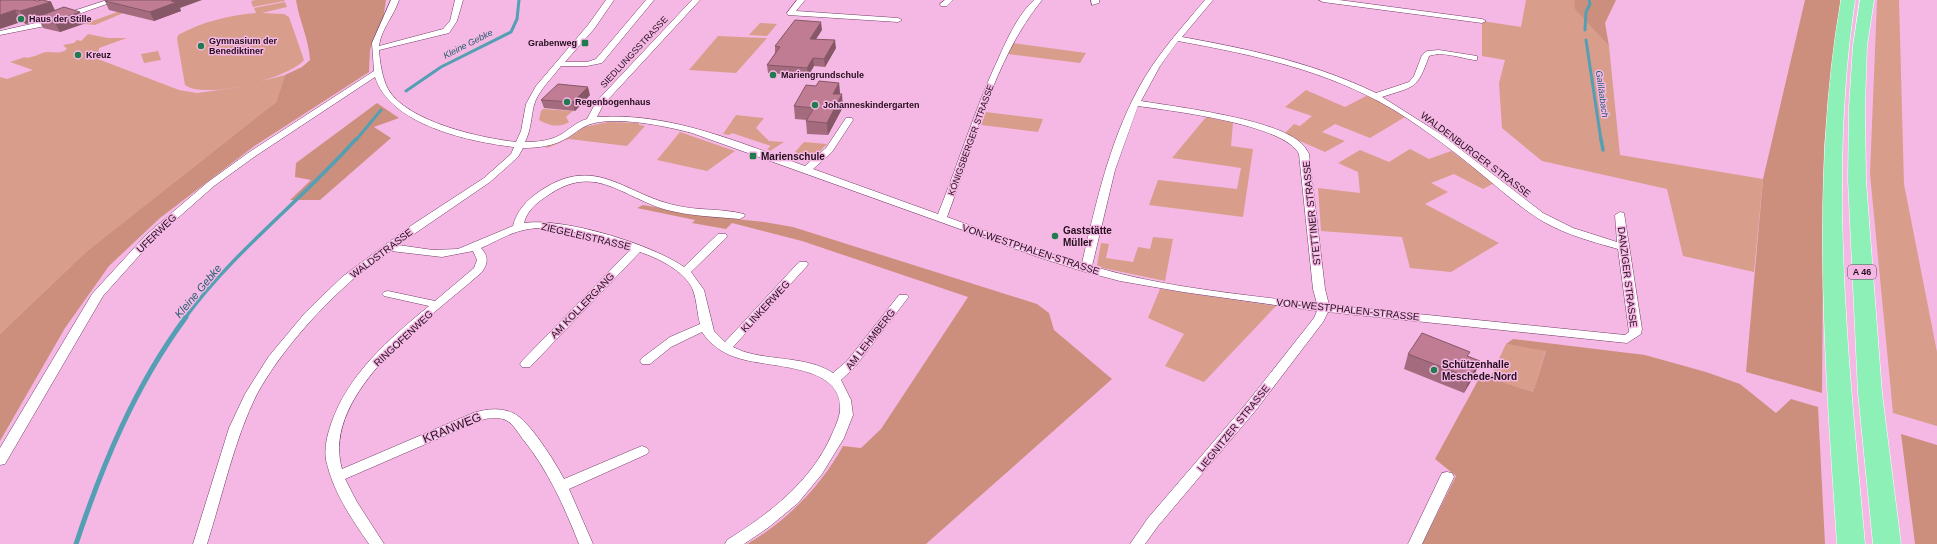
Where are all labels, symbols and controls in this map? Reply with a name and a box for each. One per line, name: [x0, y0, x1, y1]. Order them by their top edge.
marker: Haus der Stille: [16, 14, 26, 24]
place label: Haus der Stille: [29, 14, 92, 24]
street label: SIEDLUNGSSTRASSE: [598, 14, 670, 90]
water label: Kleine Gebke: [442, 27, 494, 61]
place label: Gymnasium der Benediktiner: [209, 36, 278, 56]
place label: Grabenweg: [528, 38, 577, 48]
marker: Grabenweg: [580, 38, 590, 48]
marker: Gymnasium der Benediktiner: [196, 41, 206, 51]
marker: Kreuz: [73, 50, 83, 60]
place label: Kreuz: [86, 50, 112, 60]
marker: Mariengrundschule: [768, 70, 778, 80]
place label: Mariengrundschule: [781, 70, 864, 80]
water label: Galiläabach: [1594, 70, 1610, 118]
street label: KÖNIGSBERGER STRASSE: [946, 83, 996, 197]
marker: Regenbogenhaus: [562, 97, 572, 107]
place label: Regenbogenhaus: [575, 97, 651, 107]
marker: Johanneskindergarten: [810, 100, 820, 110]
place label: Johanneskindergarten: [823, 100, 920, 110]
street label: WALDENBURGER STRASSE: [1419, 109, 1533, 200]
marker: Marienschule: [748, 151, 758, 161]
place label: Marienschule: [761, 151, 825, 162]
street label: STETTINER STRASSE: [1301, 160, 1322, 266]
street label: UFERWEG: [134, 212, 179, 255]
street label: ZIEGELEISTRASSE: [540, 221, 632, 252]
street label: VON-WESTPHALEN-STRASSE: [961, 222, 1101, 277]
place label: Gaststätte Müller: [1063, 225, 1112, 248]
street label: WALDSTRASSE: [348, 226, 415, 280]
street label: DANZIGER STRASSE: [1616, 226, 1639, 328]
marker: Gaststätte Müller: [1050, 231, 1060, 241]
water label: Kleine Gebke: [172, 262, 224, 320]
road number: A 46: [1848, 265, 1876, 279]
street label: AM KOLLERGANG: [548, 270, 617, 340]
street label: KLINKERWEG: [739, 278, 792, 334]
street label: VON-WESTPHALEN-STRASSE: [1276, 297, 1420, 323]
street label: AM LEHMBERG: [843, 307, 898, 372]
street label: RINGOFENWEG: [372, 308, 435, 369]
place label: Schützenhalle Meschede-Nord: [1442, 359, 1517, 382]
marker: Schützenhalle Meschede-Nord: [1429, 365, 1439, 375]
street label: LIEGNITZER STRASSE: [1195, 382, 1272, 474]
street label: KRANWEG: [421, 410, 483, 446]

